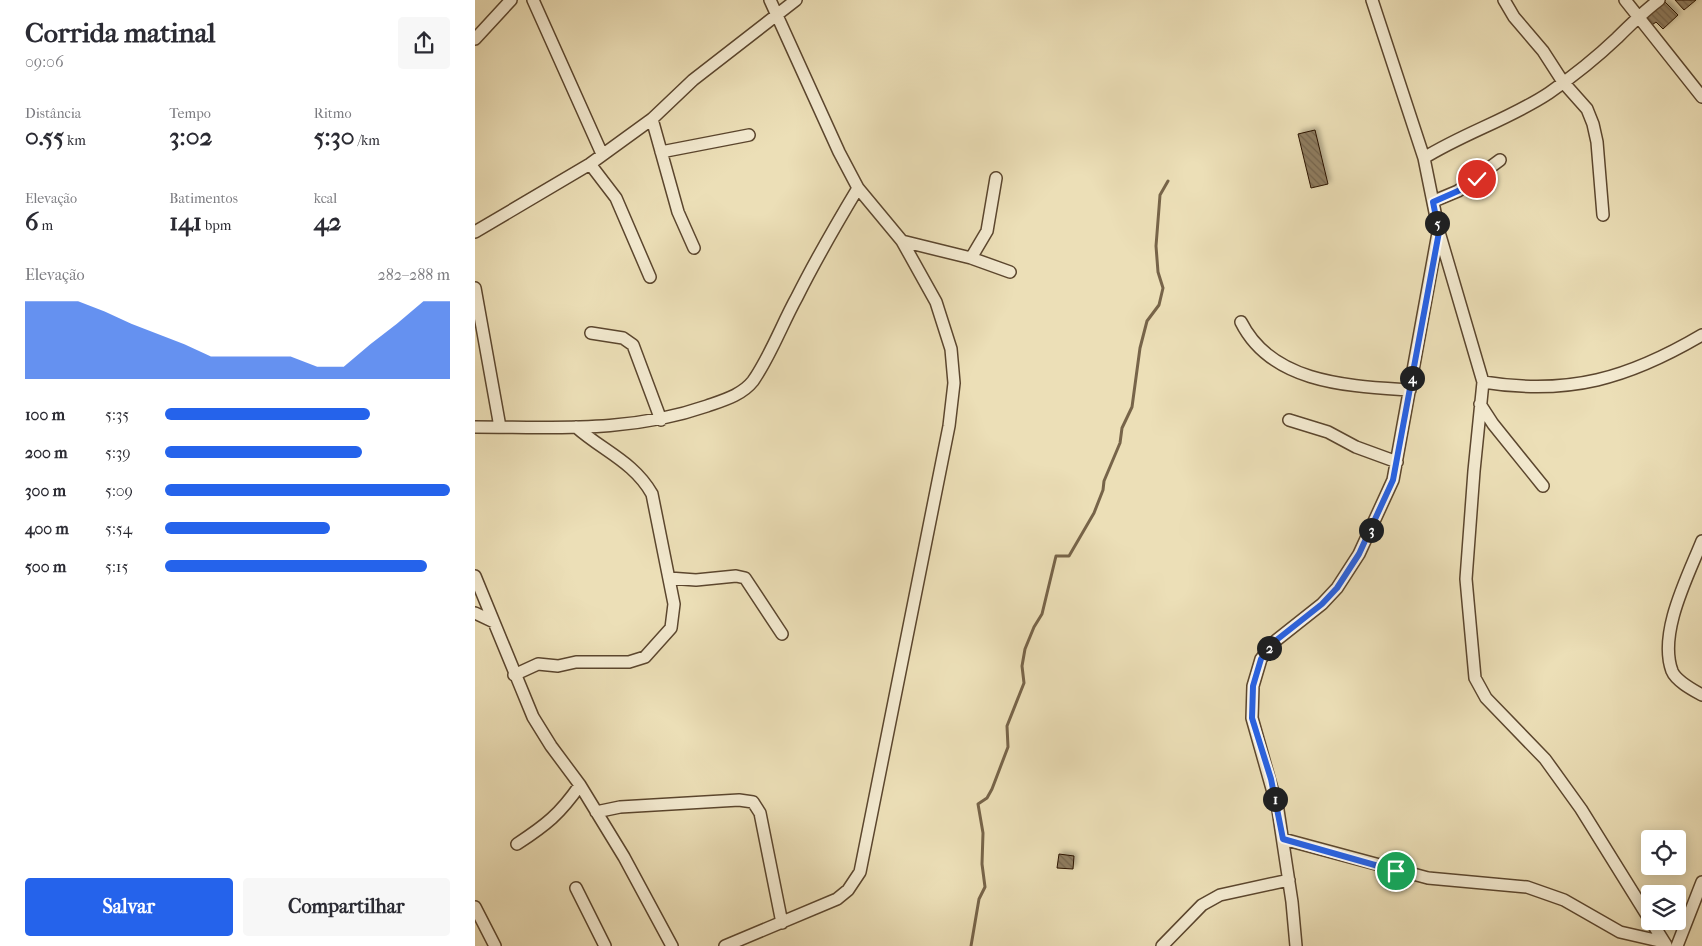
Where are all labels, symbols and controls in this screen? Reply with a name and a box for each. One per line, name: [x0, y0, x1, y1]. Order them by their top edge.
text: Corrida matinal: [25, 16, 215, 49]
button: share: [398, 17, 450, 69]
text: 09:06: [25, 52, 64, 71]
text: Distância: [25, 105, 81, 122]
text: Tempo: [169, 105, 211, 122]
text: Ritmo: [314, 105, 352, 122]
text: 0.55: [25, 122, 64, 151]
text: 3:02: [169, 122, 212, 151]
text: 5:30: [314, 122, 355, 151]
text: km: [64, 132, 86, 149]
text: /km: [355, 132, 380, 149]
pin: [1456, 158, 1498, 200]
icon: check: [1463, 165, 1491, 193]
text: Elevação: [25, 190, 77, 207]
text: Batimentos: [169, 190, 238, 207]
text: kcal: [314, 190, 337, 207]
text: 6: [25, 207, 39, 236]
text: 141: [169, 207, 202, 236]
text: 42: [314, 207, 341, 236]
pin: 5: [1425, 210, 1449, 236]
text: 5: [1434, 215, 1441, 232]
text: m: [39, 217, 53, 234]
text: bpm: [202, 217, 231, 234]
text: Elevação: [25, 265, 85, 284]
text: 282–288 m: [377, 265, 450, 284]
pin: 4: [1399, 366, 1425, 390]
text: 4: [1408, 370, 1417, 387]
text: 100 m: [25, 405, 65, 424]
text: 5:35: [105, 405, 129, 424]
text: 200 m: [25, 443, 68, 462]
text: 5:39: [105, 443, 131, 462]
text: 300 m: [25, 481, 66, 500]
text: 5:09: [105, 481, 133, 500]
pin: 3: [1359, 518, 1383, 542]
text: 400 m: [25, 519, 69, 538]
text: 5:54: [105, 519, 132, 538]
text: 3: [1369, 522, 1374, 539]
text: 500 m: [25, 557, 66, 576]
text: 5:15: [105, 557, 128, 576]
pin: 2: [1257, 636, 1281, 660]
text: 2: [1266, 640, 1273, 657]
pin: 1: [1263, 786, 1287, 812]
text: 1: [1273, 791, 1278, 808]
map controls: [1641, 830, 1686, 930]
button: locate: [1641, 830, 1686, 875]
pin: [1375, 850, 1417, 892]
icon: arrive: [1382, 857, 1410, 885]
button: Salvar: [25, 878, 233, 936]
button: Compartilhar: [243, 878, 450, 936]
button: layers: [1641, 885, 1686, 930]

